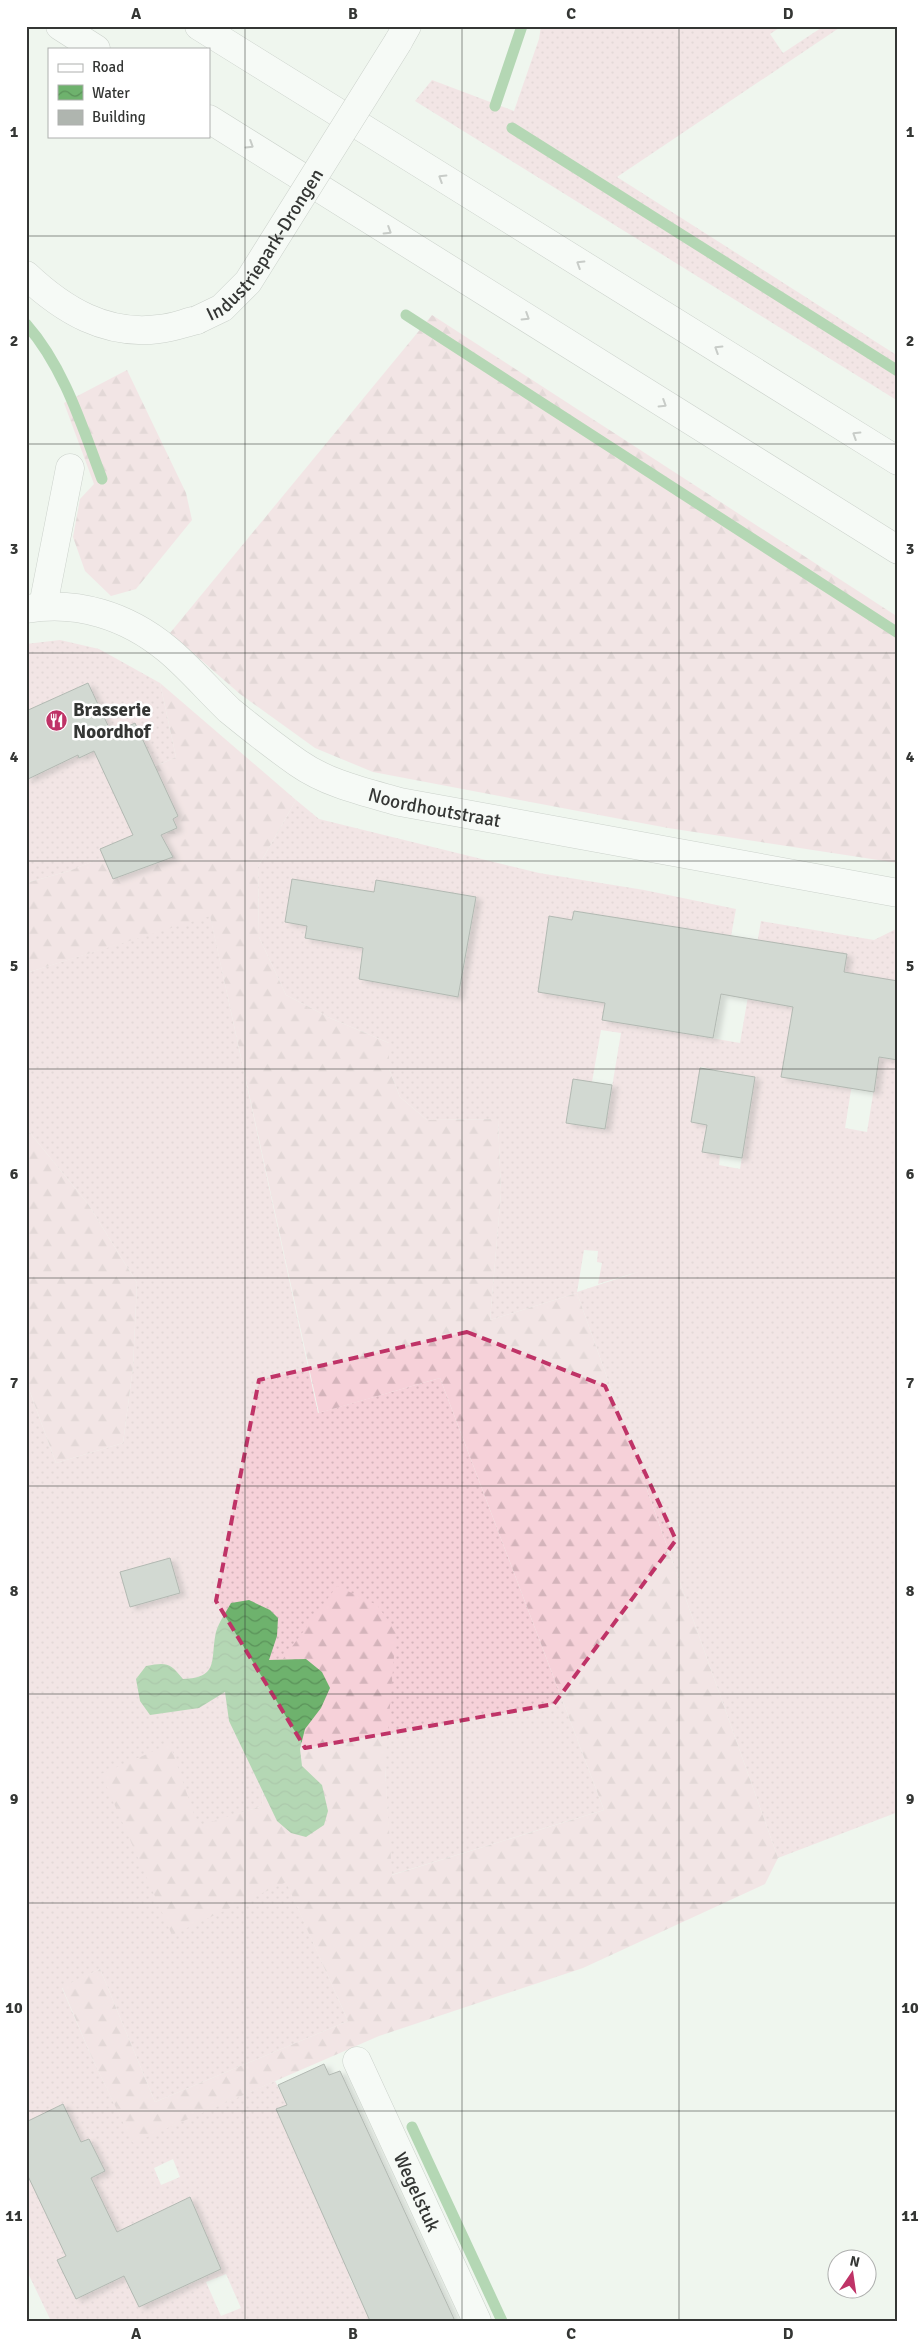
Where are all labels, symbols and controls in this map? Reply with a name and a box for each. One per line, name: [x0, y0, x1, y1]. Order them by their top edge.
text: A: [131, 4, 142, 24]
text: B: [348, 4, 358, 24]
text: C: [566, 4, 576, 24]
text: D: [783, 4, 794, 24]
legend: [48, 48, 210, 138]
text: Road: [92, 58, 124, 76]
text: Water: [92, 84, 130, 102]
text: Building: [92, 108, 146, 126]
text: 1: [10, 122, 19, 142]
text: 1: [906, 122, 915, 142]
one-way arrow: [245, 139, 254, 148]
street label: Industriepark-Drongen: [203, 164, 329, 327]
one-way arrow: [438, 175, 447, 185]
one-way arrow: [382, 225, 391, 235]
one-way arrow: [577, 260, 586, 270]
one-way arrow: [520, 311, 529, 321]
text: 2: [10, 331, 18, 351]
text: 2: [906, 331, 914, 351]
one-way arrow: [715, 346, 724, 356]
one-way arrow: [658, 397, 667, 407]
one-way arrow: [853, 432, 862, 441]
text: 3: [10, 539, 18, 559]
text: 3: [906, 539, 914, 559]
place label: Brasserie Noordhof: [73, 698, 152, 744]
restaurant icon: Brasserie Noordhof: [45, 708, 69, 732]
text: 4: [10, 747, 19, 767]
text: 4: [906, 747, 915, 767]
street label: Noordhoutstraat: [365, 783, 503, 833]
text: 5: [10, 956, 18, 976]
text: 5: [906, 956, 914, 976]
text: 6: [10, 1164, 19, 1184]
text: 6: [906, 1164, 915, 1184]
text: 7: [10, 1373, 19, 1393]
text: 7: [906, 1373, 915, 1393]
text: 8: [10, 1581, 19, 1601]
text: 8: [906, 1581, 915, 1601]
text: 9: [10, 1789, 19, 1809]
text: 9: [906, 1789, 915, 1809]
text: 10: [5, 1998, 23, 2018]
text: 10: [901, 1998, 919, 2018]
street label: Wegelstuk: [388, 2149, 445, 2236]
text: 11: [5, 2206, 23, 2226]
text: 11: [901, 2206, 919, 2226]
north arrow: [826, 2250, 876, 2300]
text: N: [848, 2252, 861, 2271]
text: A: [131, 2324, 142, 2344]
text: B: [348, 2324, 358, 2344]
text: C: [566, 2324, 576, 2344]
text: D: [783, 2324, 794, 2344]

